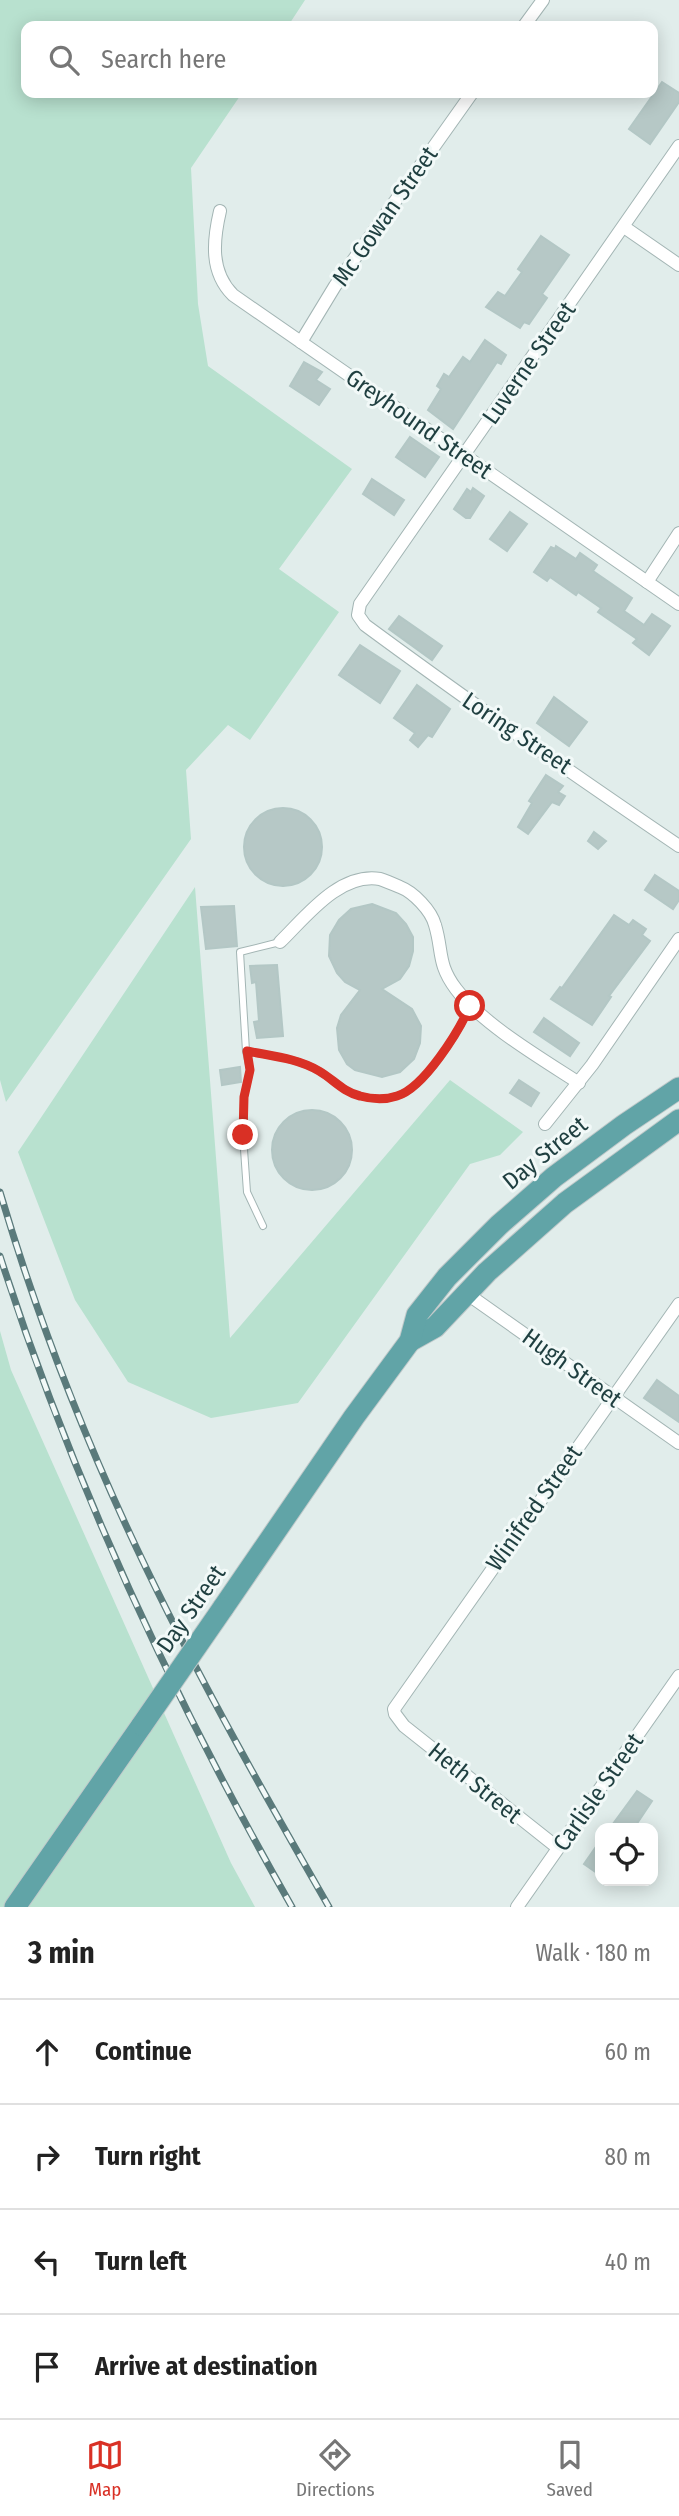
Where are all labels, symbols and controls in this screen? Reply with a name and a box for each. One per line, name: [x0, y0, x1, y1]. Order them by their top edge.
search box: [21, 21, 658, 98]
icon: search: [45, 41, 83, 79]
text: Search here: [101, 44, 226, 75]
street label: Mc Gowan Street: [327, 141, 444, 291]
street label: Luverne Street: [477, 296, 582, 430]
street label: Greyhound Street: [341, 363, 498, 485]
street label: Loring Street: [457, 686, 577, 780]
route start: [454, 990, 485, 1021]
street label: Day Street: [497, 1110, 593, 1195]
route end: [227, 1119, 258, 1150]
street label: Hugh Street: [517, 1323, 627, 1413]
street label: Winifred Street: [480, 1440, 588, 1576]
street label: Day Street: [151, 1560, 231, 1658]
street label: Carlisle Street: [547, 1728, 649, 1856]
street label: Heth Street: [423, 1737, 527, 1829]
map controls: [595, 1823, 658, 1886]
button: locate: [595, 1823, 658, 1886]
text: 3 min: [28, 1935, 95, 1971]
text: Walk · 180 m: [535, 1939, 651, 1967]
icon: ahead: [28, 2033, 66, 2071]
text: Continue: [95, 2036, 192, 2067]
text: 60 m: [605, 2038, 651, 2066]
icon: right: [28, 2138, 66, 2176]
text: Turn right: [95, 2141, 201, 2172]
text: 80 m: [604, 2143, 651, 2171]
icon: left: [28, 2243, 66, 2281]
text: Turn left: [95, 2246, 187, 2277]
text: 40 m: [605, 2248, 651, 2276]
icon: arrive: [28, 2348, 66, 2386]
text: Arrive at destination: [95, 2351, 318, 2382]
tab: Map: [86, 2436, 124, 2501]
tab: Directions: [296, 2436, 375, 2501]
tab: Saved: [547, 2436, 593, 2501]

